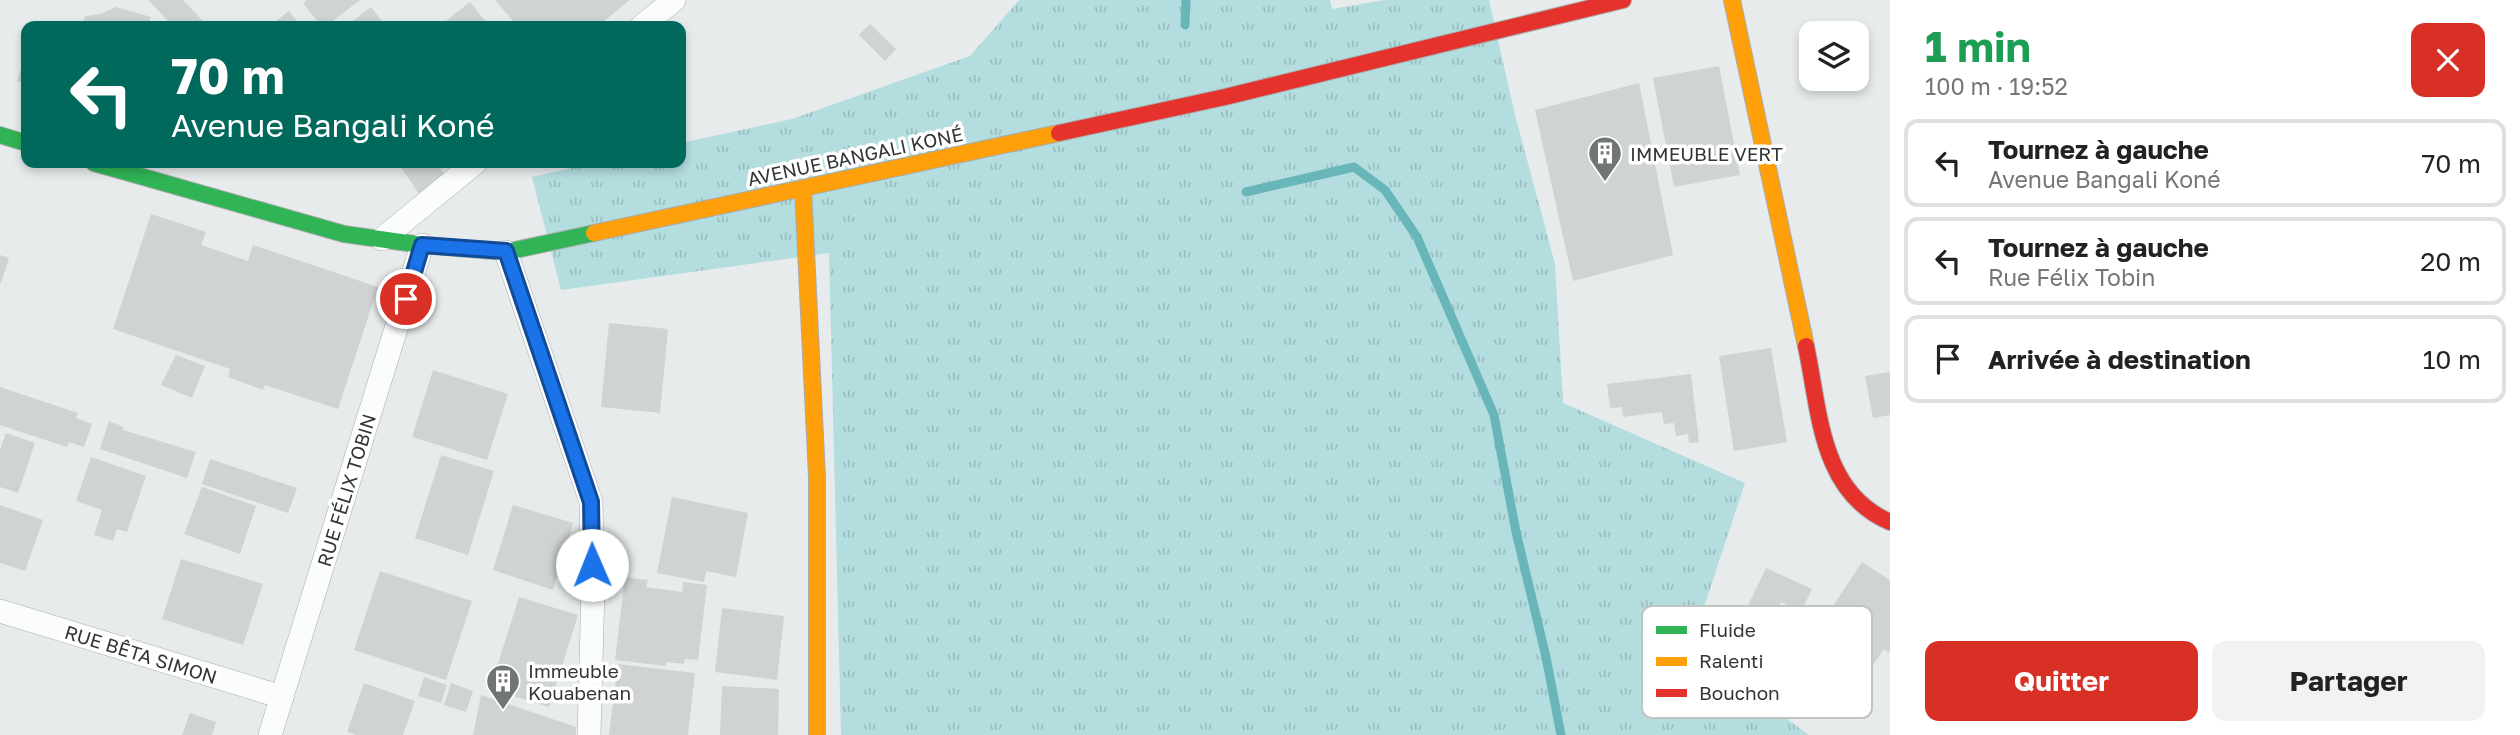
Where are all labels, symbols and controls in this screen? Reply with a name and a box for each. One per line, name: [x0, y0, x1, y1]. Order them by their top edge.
map controls: [1799, 21, 1869, 91]
button: layers: [1799, 21, 1869, 91]
text: 1 min: [1925, 21, 2031, 71]
button: close: [2411, 23, 2485, 97]
text: 70 m: [171, 46, 285, 105]
icon: left: [56, 49, 147, 140]
text: 100 m · 19:52: [1925, 72, 2068, 100]
text: Avenue Bangali Koné: [171, 106, 495, 144]
street label: AVENUE BANGALI KONÉ: [745, 122, 965, 190]
building icon: IMMEUBLE VERT: [1586, 134, 1624, 183]
text: Tournez à gauche: [1988, 134, 2209, 165]
place label: IMMEUBLE VERT: [1630, 142, 1783, 165]
icon: left: [1929, 144, 1967, 182]
text: 70 m: [2422, 148, 2481, 179]
text: Avenue Bangali Koné: [1988, 165, 2221, 193]
text: Tournez à gauche: [1988, 232, 2209, 263]
icon: left: [1929, 242, 1967, 280]
text: 20 m: [2420, 246, 2481, 277]
text: Rue Félix Tobin: [1988, 263, 2155, 291]
pin: [376, 269, 436, 329]
icon: arrive: [387, 280, 425, 318]
icon: arrive: [1929, 340, 1967, 378]
text: Arrivée à destination: [1988, 344, 2251, 375]
text: 10 m: [2423, 344, 2481, 375]
street label: RUE FÉLIX TOBIN: [312, 411, 380, 569]
position arrow: [555, 528, 629, 602]
legend: [1642, 606, 1872, 718]
text: Fluide: [1699, 618, 1756, 641]
street label: RUE BÊTA SIMON: [62, 620, 220, 688]
button: Quitter: [1925, 641, 2198, 721]
button: Partager: [2212, 641, 2485, 721]
text: Ralenti: [1699, 649, 1764, 672]
place label: Immeuble Kouabenan: [528, 659, 631, 704]
building icon: Immeuble Kouabenan: [484, 662, 522, 711]
text: Bouchon: [1699, 681, 1780, 704]

